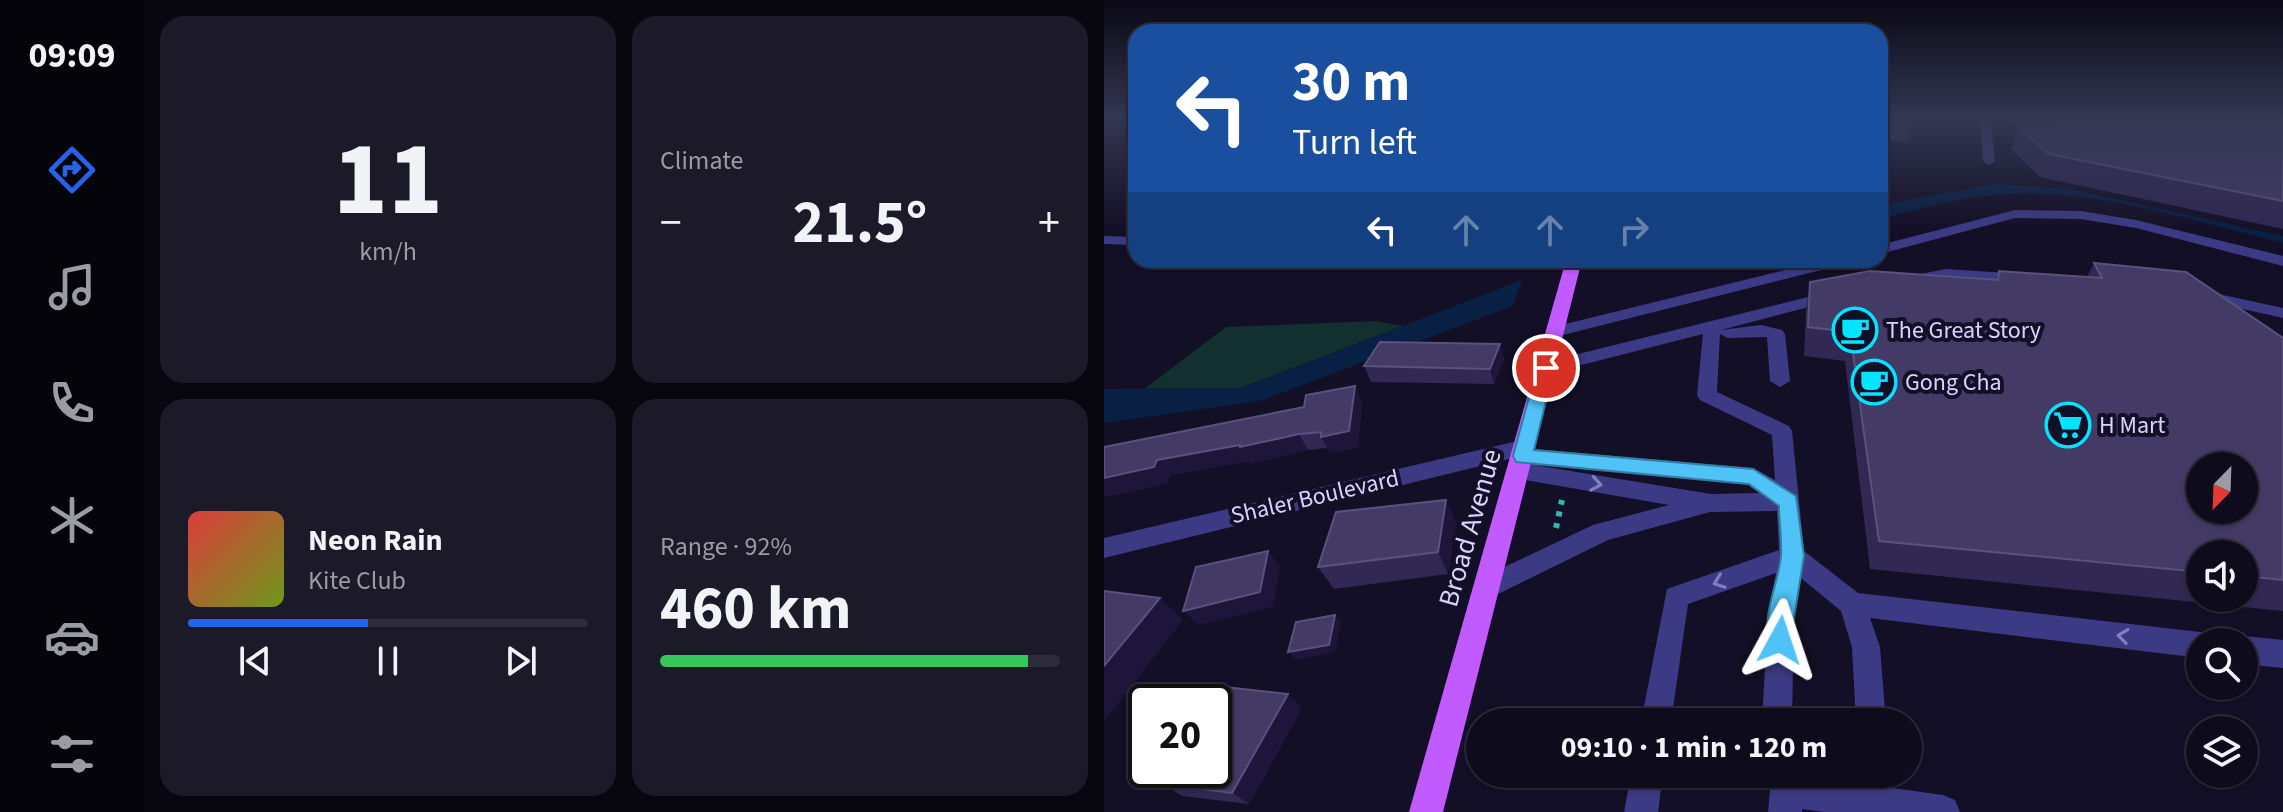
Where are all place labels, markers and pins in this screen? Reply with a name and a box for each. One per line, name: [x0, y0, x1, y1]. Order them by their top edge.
cafe icon: The Great Story: [1831, 306, 1879, 354]
place label: The Great Story: [1886, 313, 2041, 348]
pin: [1512, 334, 1580, 402]
cafe icon: Gong Cha: [1850, 358, 1898, 406]
place label: Gong Cha: [1905, 365, 2002, 400]
supermarket icon: H Mart: [2044, 401, 2092, 449]
place label: H Mart: [2099, 408, 2165, 443]

